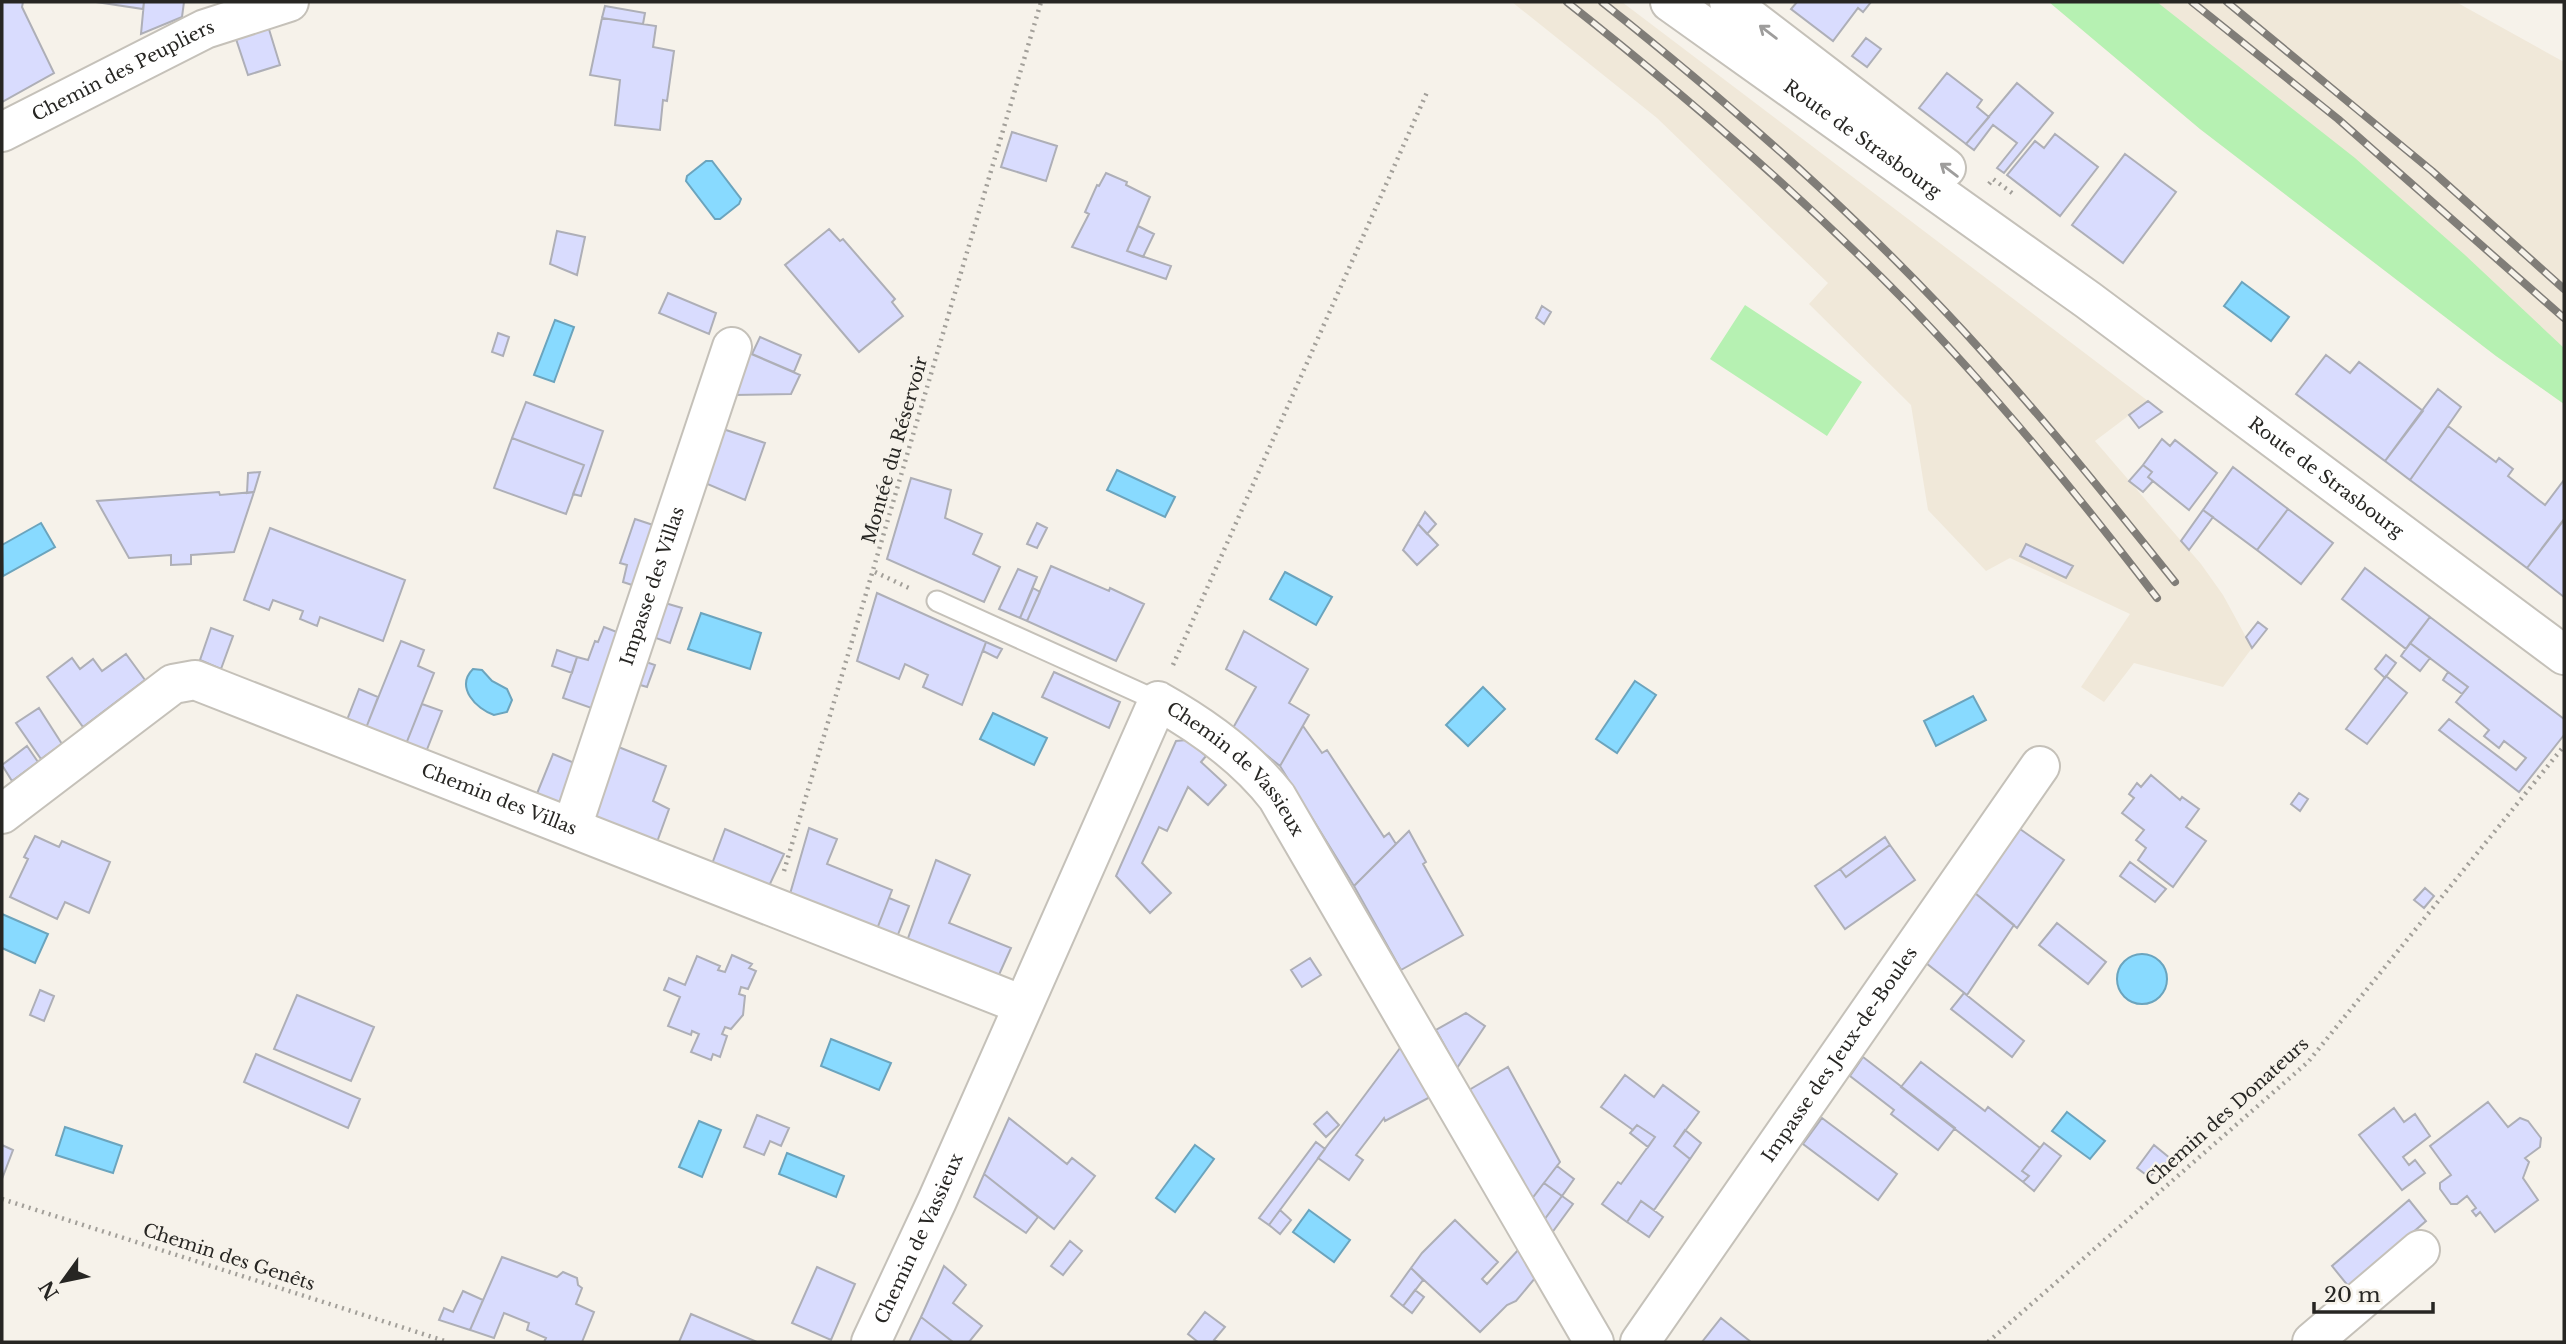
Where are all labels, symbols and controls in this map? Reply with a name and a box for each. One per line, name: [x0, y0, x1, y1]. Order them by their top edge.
street label: Chemin des Peupliers: [28, 16, 217, 126]
one-way arrow: [1759, 24, 1778, 39]
street label: Route de Strasbourg: [1779, 75, 1945, 203]
one-way arrow: [1939, 163, 1958, 178]
street label: Montée du Réservoir: [858, 353, 932, 546]
street label: Route de Strasbourg: [2244, 412, 2408, 542]
street label: Impasse des Villas: [616, 504, 689, 668]
street label: Chemin de Vassieux: [1163, 697, 1308, 840]
street label: Chemin des Villas: [418, 759, 580, 840]
street label: Impasse des Jeux-de-Boules: [1757, 943, 1922, 1166]
street label: Chemin des Donateurs: [2141, 1033, 2313, 1191]
street label: Chemin de Vassieux: [870, 1150, 968, 1327]
street label: Chemin des Genêts: [140, 1219, 318, 1295]
north arrow: [28, 1246, 98, 1316]
scale bar: [2314, 1270, 2433, 1314]
text: N: [35, 1276, 64, 1304]
text: 20 m: [2324, 1282, 2381, 1308]

